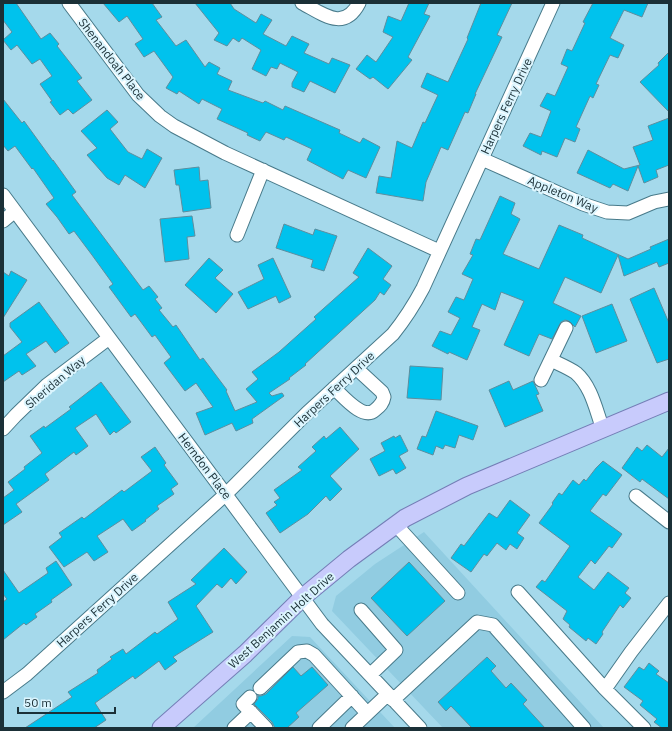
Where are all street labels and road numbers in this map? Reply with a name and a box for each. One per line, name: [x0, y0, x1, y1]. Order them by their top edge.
street label: Shenandoah Place: [75, 15, 149, 103]
street label: Harpers Ferry Drive: [477, 55, 535, 157]
street label: Appleton Way: [526, 172, 600, 216]
street label: Harpers Ferry Drive: [291, 348, 378, 430]
street label: Sheridan Way: [22, 353, 88, 411]
street label: Herndon Place: [175, 430, 235, 502]
street label: West Benjamin Holt Drive: [225, 568, 337, 671]
street label: Harpers Ferry Drive: [53, 569, 141, 651]

